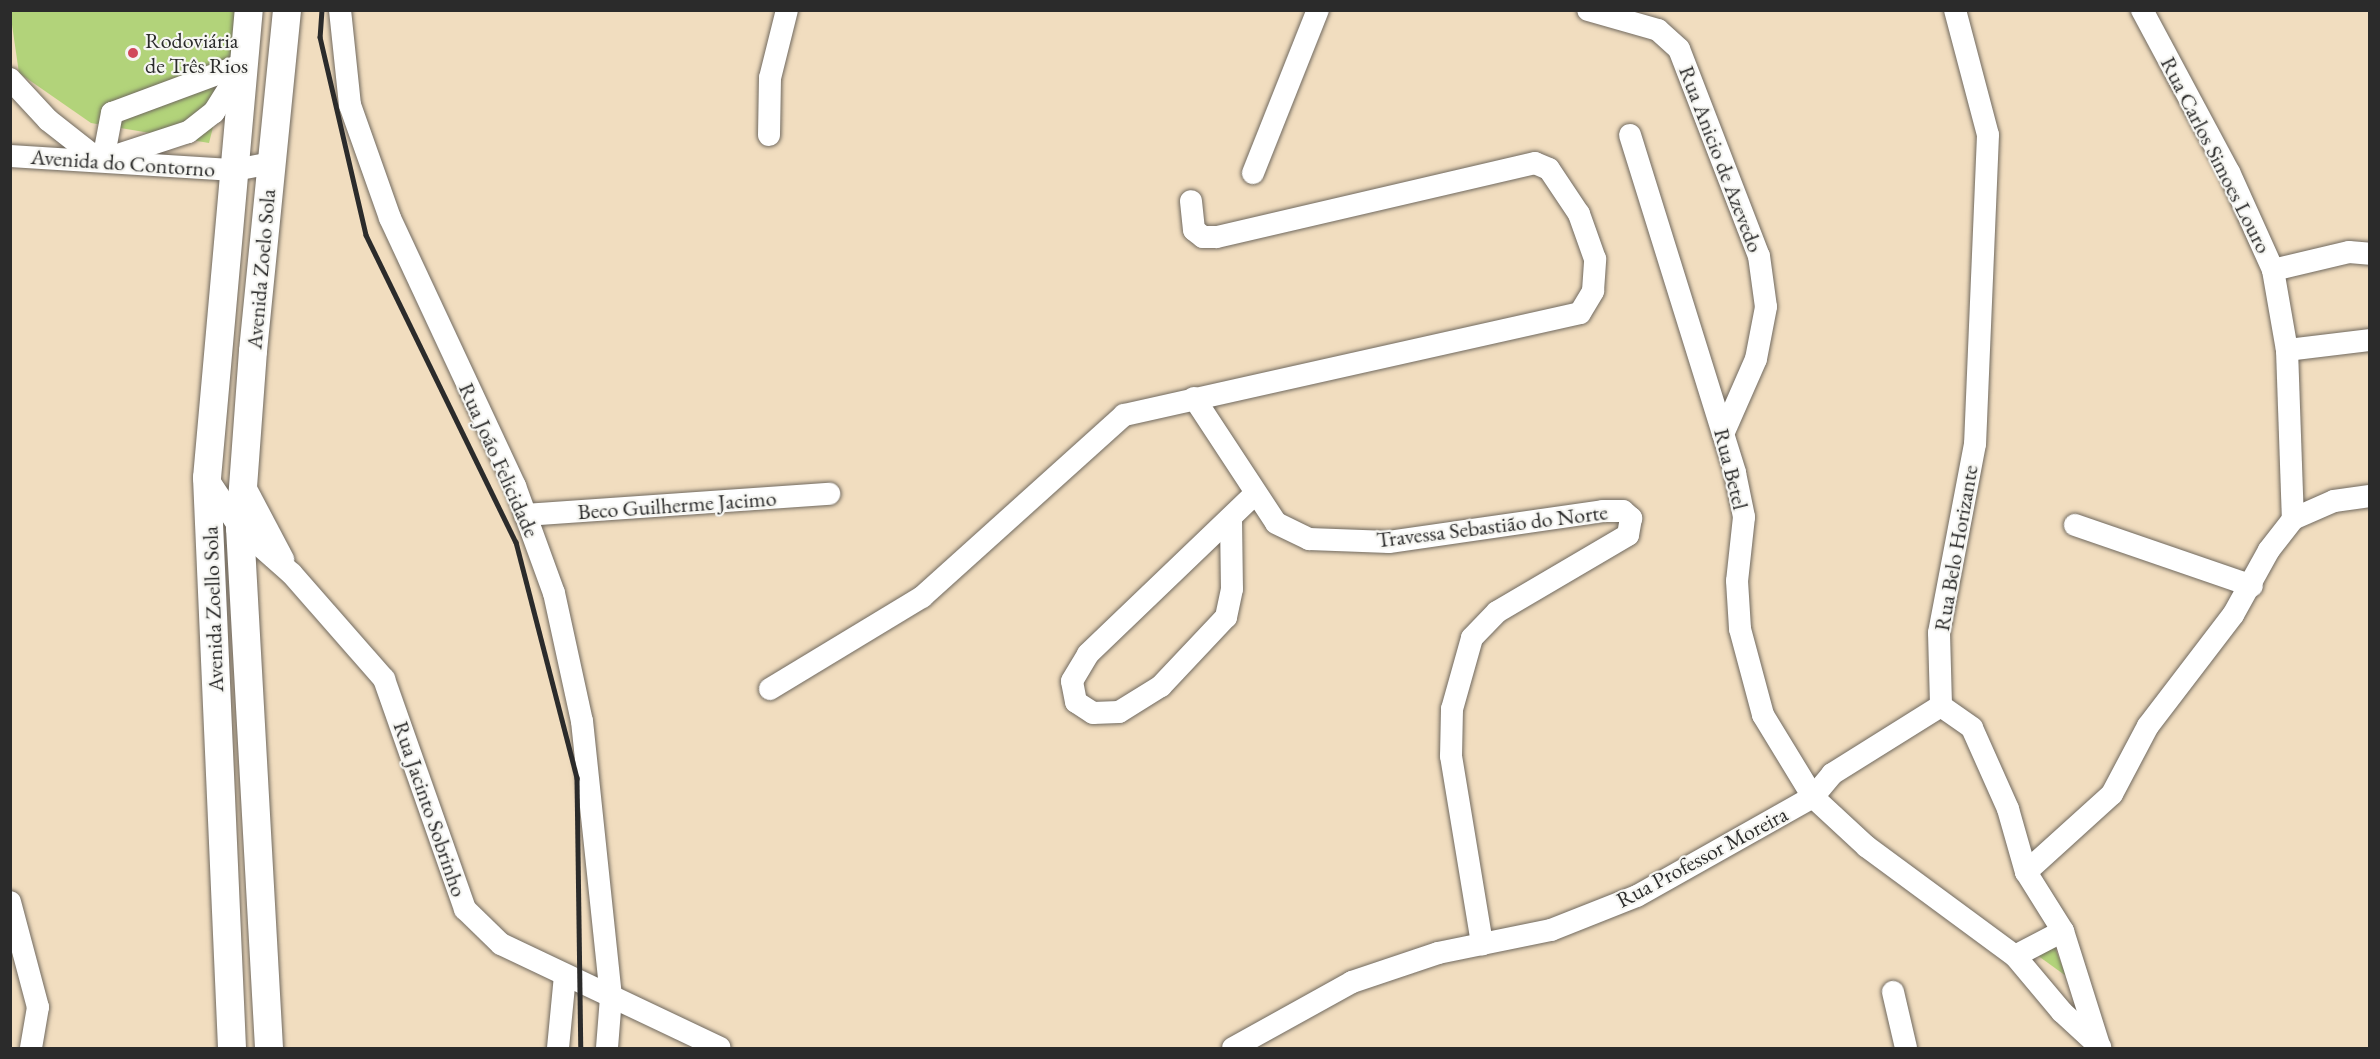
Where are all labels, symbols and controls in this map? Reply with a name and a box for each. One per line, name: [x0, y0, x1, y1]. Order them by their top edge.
place label: Rodoviária de Três Rios: [145, 27, 248, 78]
marker: Rodoviária de Três Rios: [126, 46, 140, 60]
street label: Rua Carlos Simoes Louro: [2155, 52, 2277, 258]
street label: Rua Anicio de Azevedo: [1673, 62, 1769, 256]
street label: Avenida do Contorno: [30, 143, 216, 183]
street label: Avenida Zoelo Sola: [241, 188, 281, 350]
street label: Rua João Felicidade: [453, 379, 545, 541]
street label: Rua Betel: [1708, 426, 1754, 512]
street label: Rua Belo Horizante: [1928, 463, 1984, 633]
street label: Beco Guilherme Jacimo: [577, 485, 777, 525]
street label: Travessa Sebastião do Norte: [1375, 499, 1609, 553]
street label: Avenida Zoello Sola: [197, 526, 229, 692]
street label: Rua Jacinto Sobrinho: [388, 718, 472, 900]
street label: Rua Professor Moreira: [1612, 801, 1792, 913]

